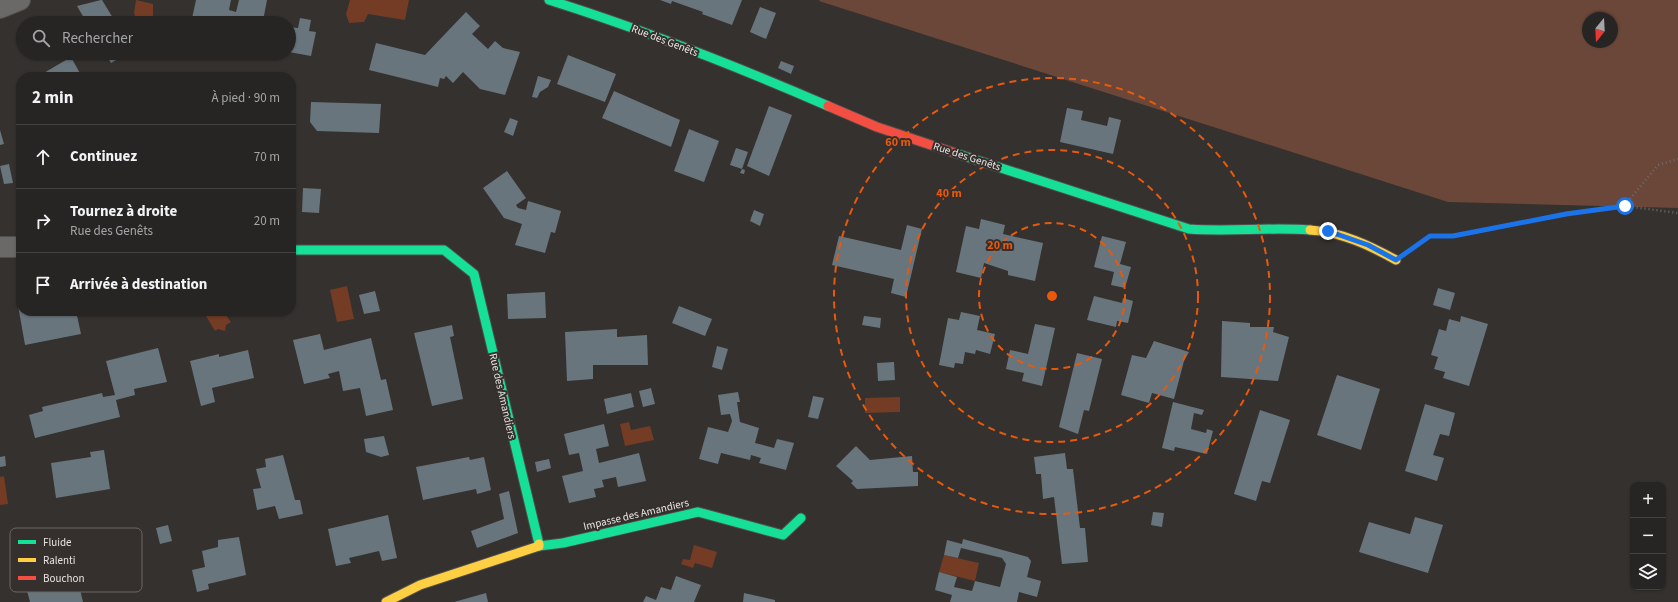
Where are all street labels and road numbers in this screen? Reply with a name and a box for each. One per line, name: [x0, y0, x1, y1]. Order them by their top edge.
street label: Rue des Genêts: [629, 21, 701, 60]
street label: Rue des Genêts: [931, 139, 1003, 175]
street label: Rue des Amandiers: [485, 352, 520, 441]
street label: Impasse des Amandiers: [582, 495, 691, 534]

